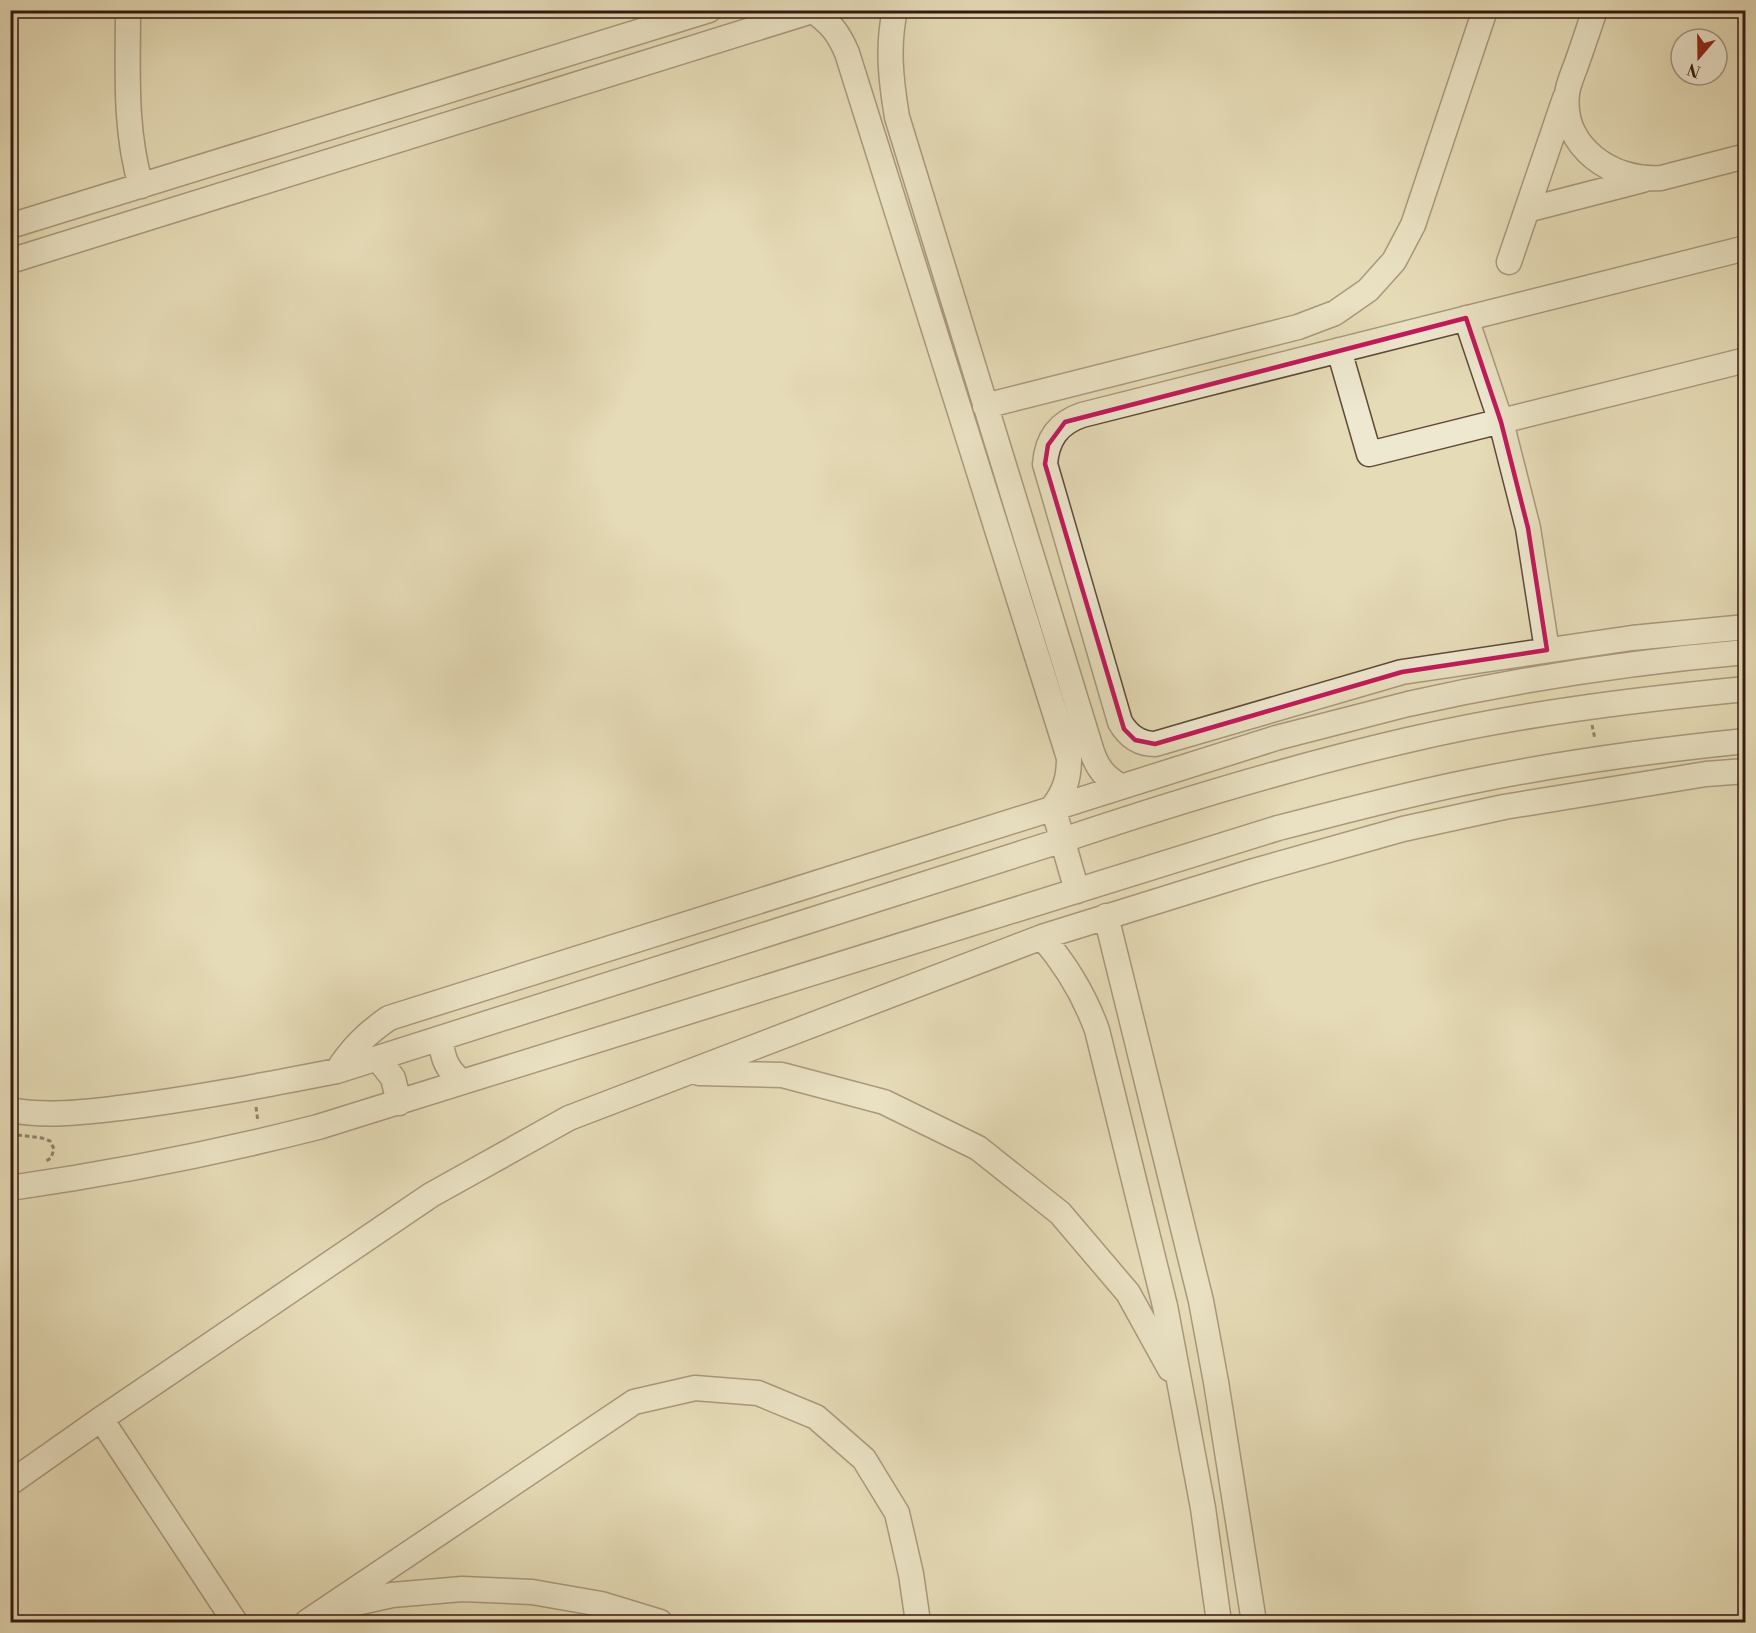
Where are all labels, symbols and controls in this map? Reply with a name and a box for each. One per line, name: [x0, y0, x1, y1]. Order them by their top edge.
north arrow: [1669, 27, 1729, 87]
text: N: [1685, 58, 1704, 82]

